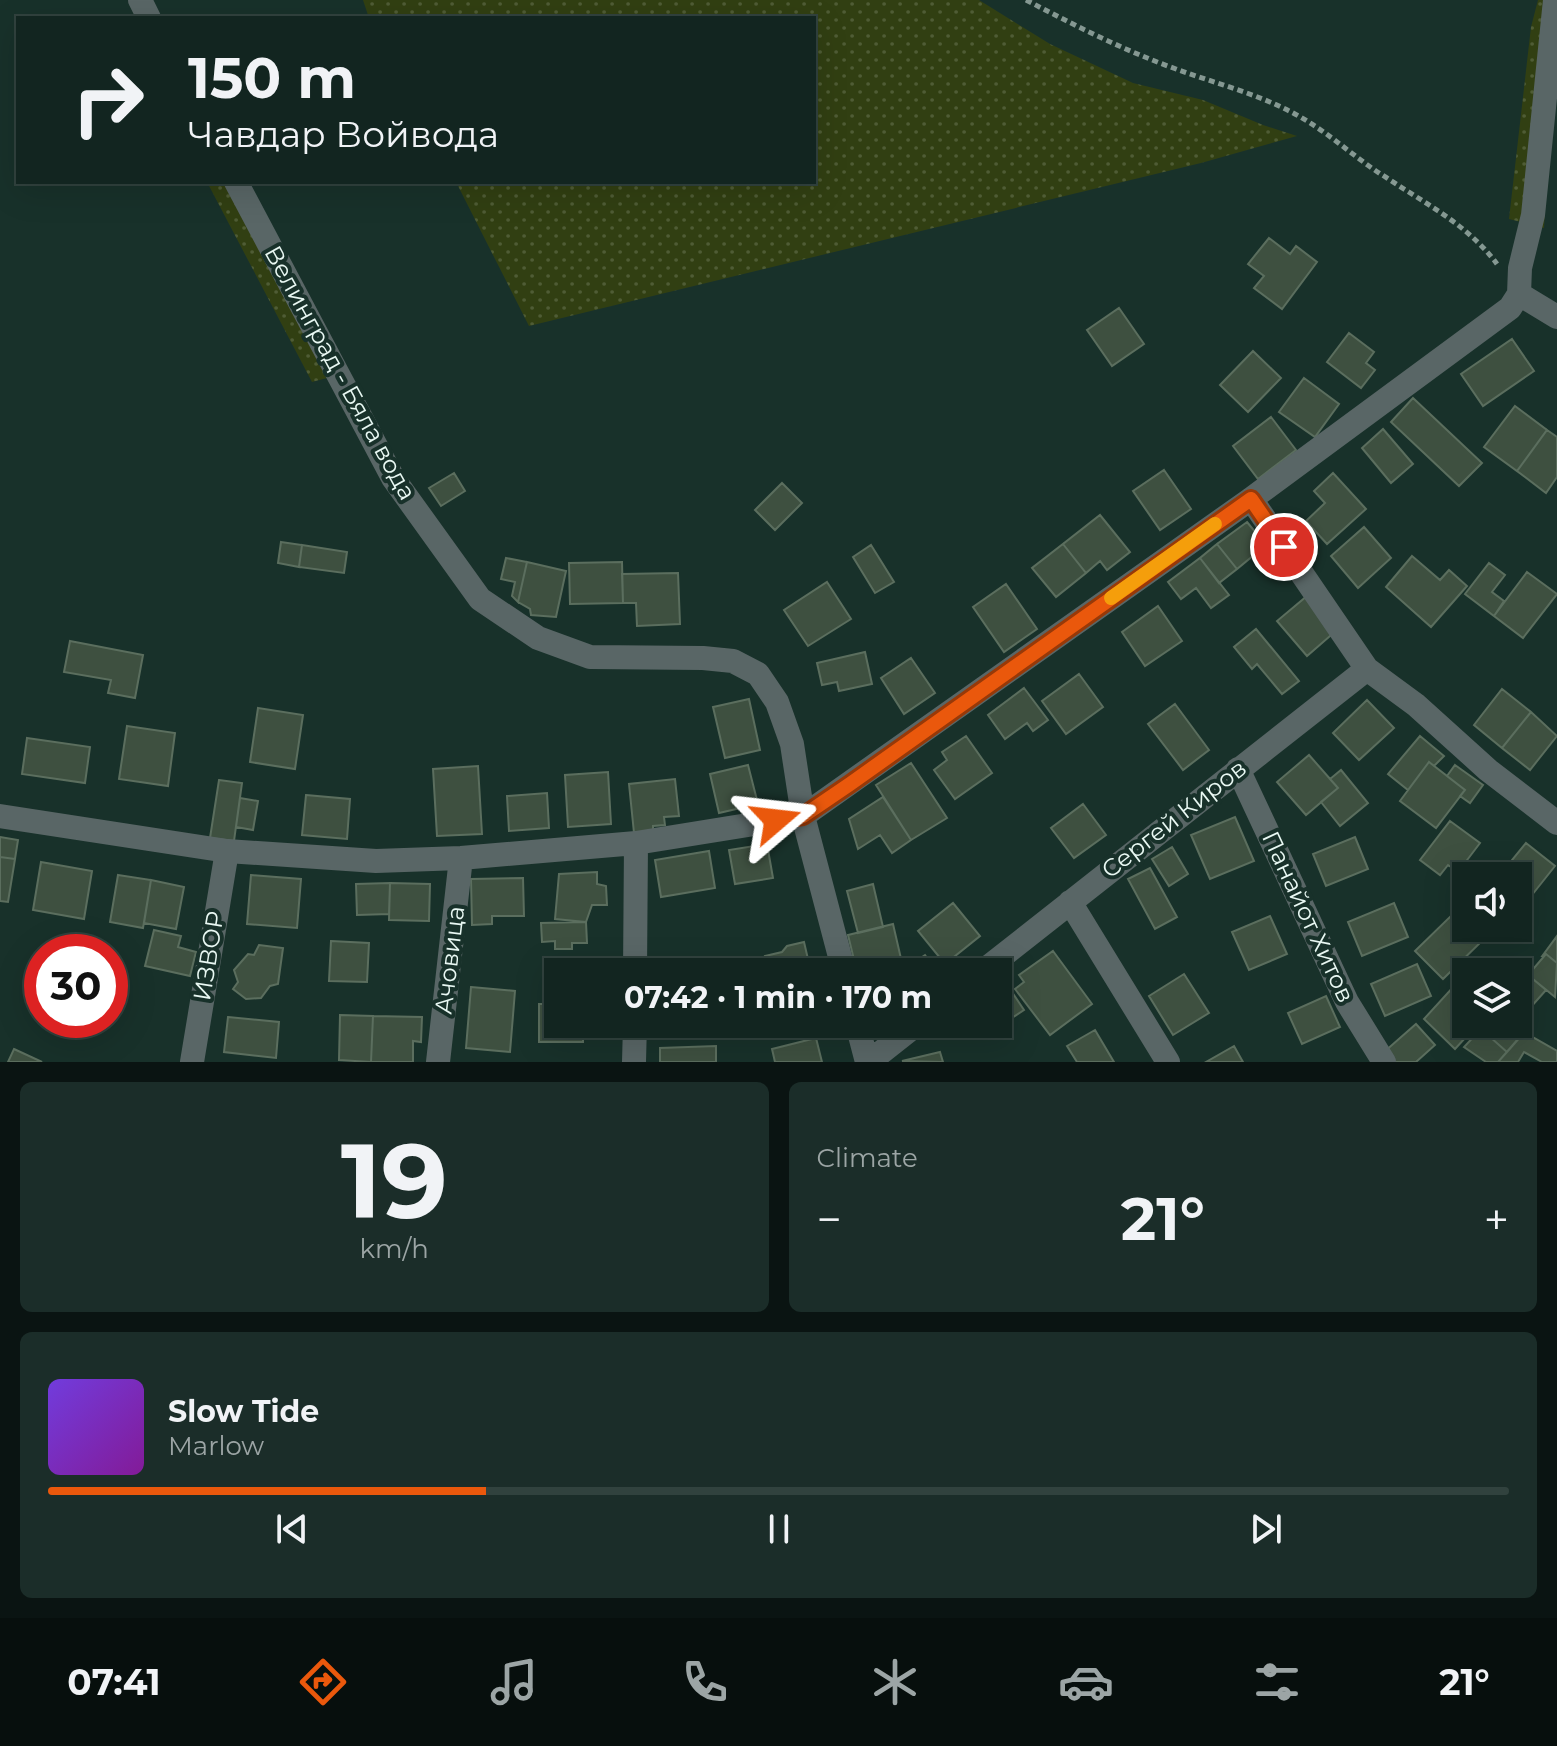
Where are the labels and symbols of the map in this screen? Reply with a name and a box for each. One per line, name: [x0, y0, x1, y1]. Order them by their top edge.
street label: Велинград - Бяла вода: [258, 241, 422, 505]
pin: [1250, 513, 1318, 581]
street label: Сергей Киров: [1095, 753, 1252, 884]
position arrow: [734, 778, 818, 862]
street label: Панайот Хитов: [1256, 827, 1361, 1007]
street label: Ачовица: [428, 904, 471, 1016]
street label: ИЗВОР: [187, 909, 230, 1003]
speed limit sign: 30: [24, 934, 128, 1038]

